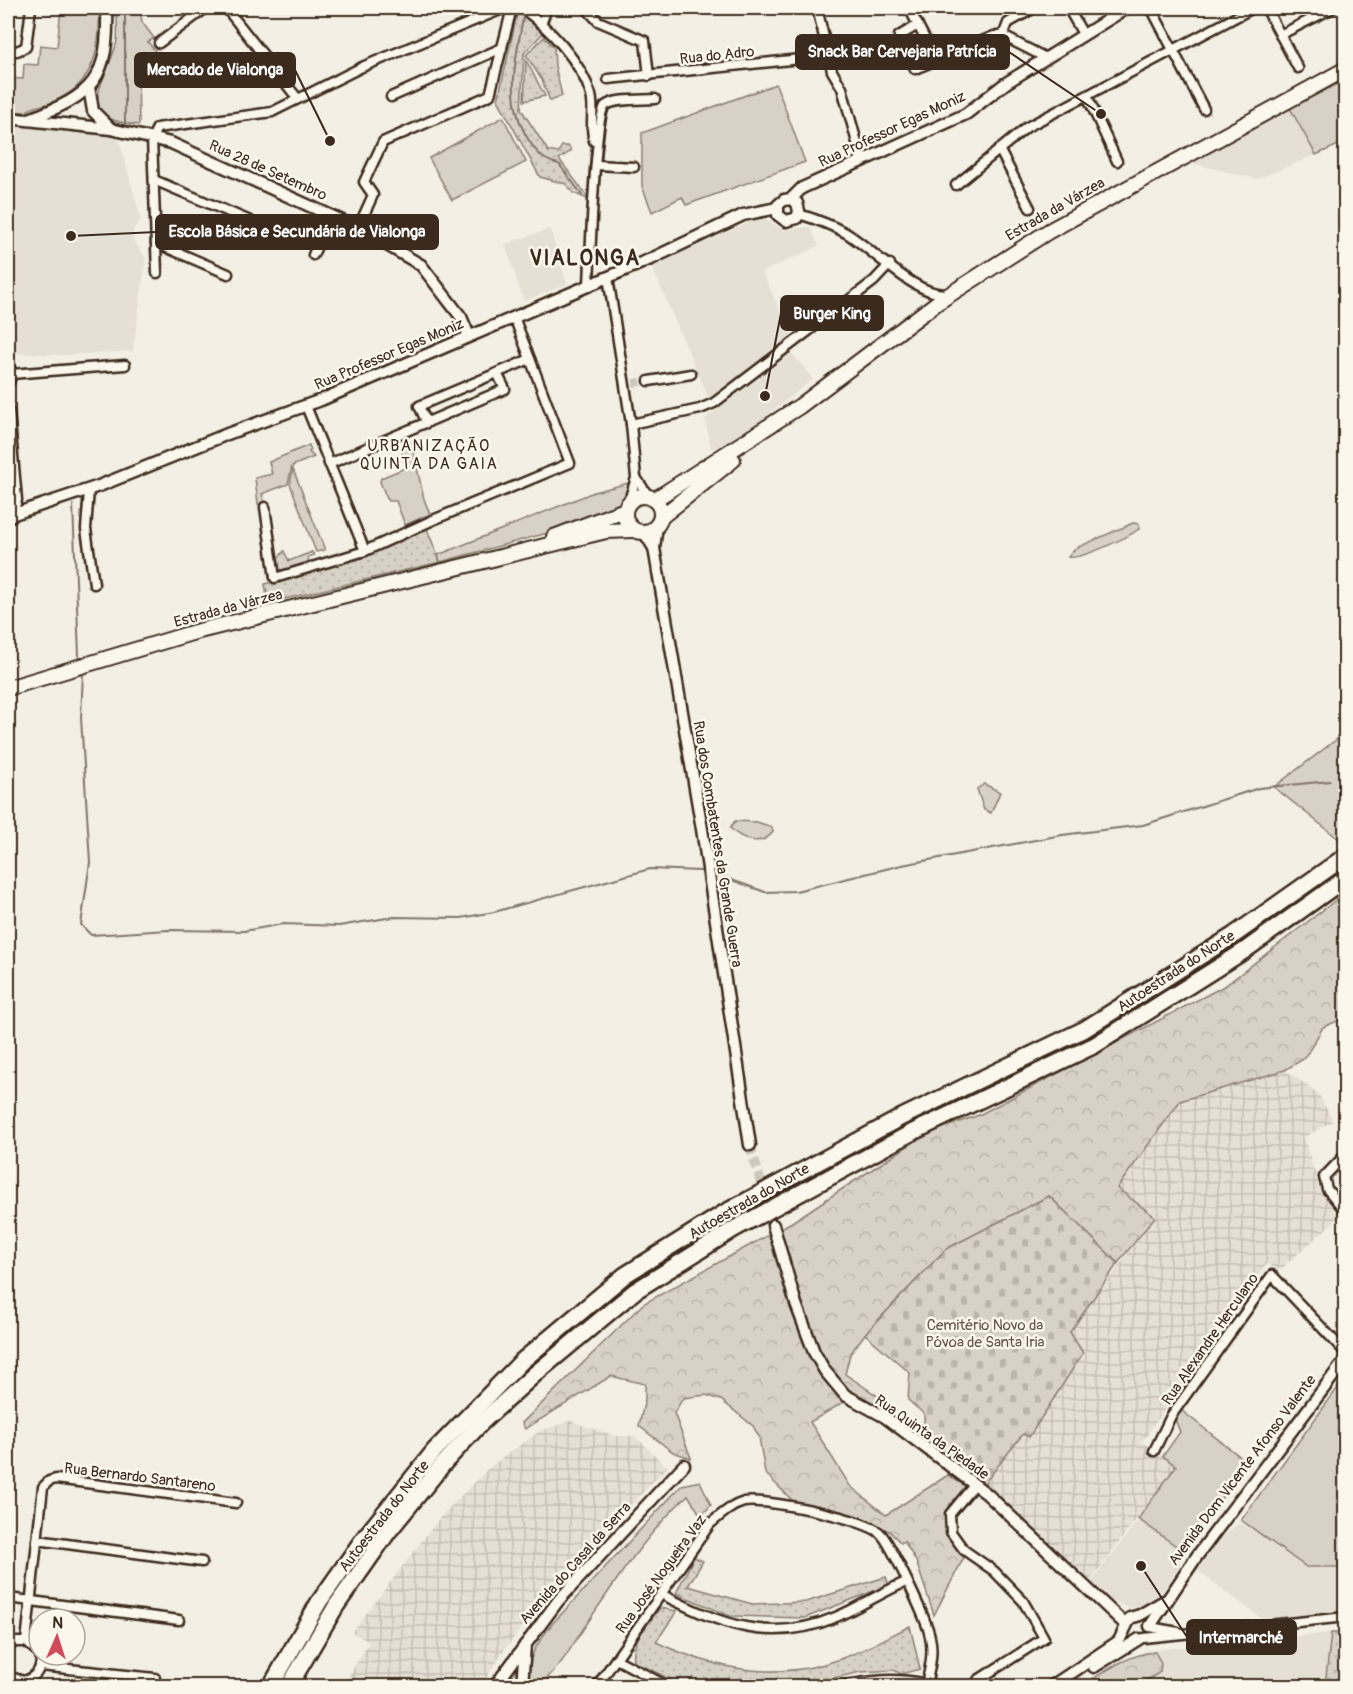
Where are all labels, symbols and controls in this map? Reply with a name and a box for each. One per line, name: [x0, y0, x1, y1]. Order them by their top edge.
callout: Snack Bar Cervejaria Patrícia: [796, 35, 1009, 69]
street label: Rua do Adro: [679, 42, 755, 69]
text: Snack Bar Cervejaria Patrícia: [807, 42, 997, 62]
callout: Mercado de Vialonga: [135, 53, 295, 87]
text: Mercado de Vialonga: [147, 60, 284, 80]
street label: Rua Professor Egas Moniz: [816, 87, 969, 172]
street label: Rua 28 de Setembro: [206, 136, 330, 205]
street label: Estrada da Várzea: [1002, 173, 1108, 246]
callout: Escola Básica e Secundária de Vialonga: [156, 215, 438, 249]
text: Escola Básica e Secundária de Vialonga: [168, 222, 426, 242]
district label: VIALONGA: [529, 245, 641, 272]
callout: Burger King: [781, 296, 883, 330]
text: Burger King: [793, 304, 871, 324]
street label: Rua Professor Egas Moniz: [312, 314, 467, 394]
district label: URBANIZAÇÃO QUINTA DA GAIA: [360, 436, 498, 474]
street label: Estrada da Várzea: [172, 585, 284, 632]
street label: Rua dos Combatentes da Grande Guerra: [689, 720, 746, 969]
street label: Autoestrada do Norte: [1114, 926, 1239, 1016]
street label: Autoestrada do Norte: [686, 1159, 813, 1244]
street label: Rua Alexandre Herculano: [1158, 1270, 1263, 1409]
park label: Cemitério Novo da Póvoa de Santa Iria: [926, 1316, 1044, 1352]
street label: Avenida Dom Vicente Afonso Valente: [1164, 1371, 1321, 1569]
street label: Rua Quinta da Piedade: [871, 1391, 993, 1484]
street label: Autoestrada do Norte: [335, 1456, 434, 1576]
street label: Rua Bernardo Santareno: [63, 1459, 217, 1496]
street label: Avenida do Casal da Serra: [515, 1498, 635, 1628]
street label: Rua José Nogueira Vaz: [612, 1511, 711, 1637]
north arrow: [27, 1607, 87, 1667]
text: N: [52, 1613, 64, 1633]
callout: Intermarché: [1187, 1620, 1296, 1654]
text: Intermarché: [1199, 1628, 1284, 1648]

